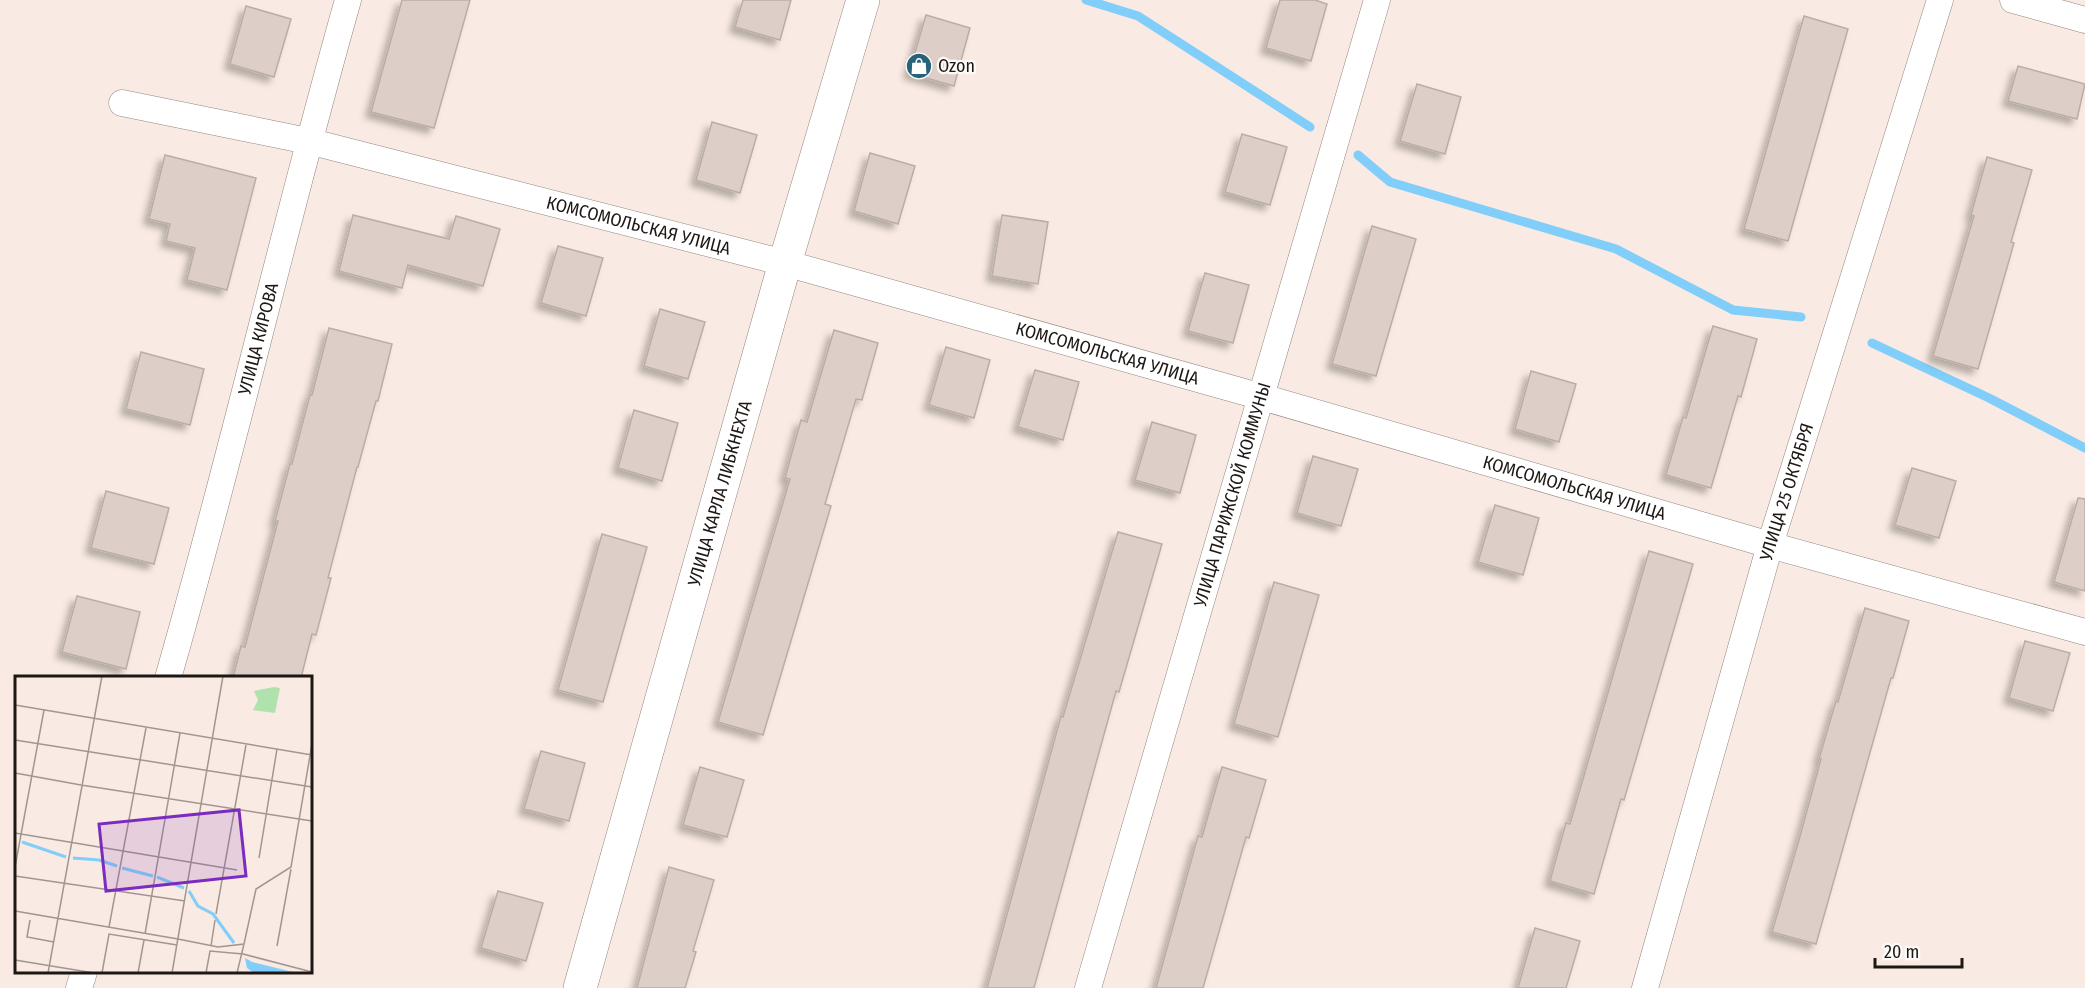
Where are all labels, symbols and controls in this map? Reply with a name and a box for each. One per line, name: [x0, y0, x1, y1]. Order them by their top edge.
shop icon: Ozon: [904, 51, 934, 81]
place label: Ozon: [938, 55, 975, 77]
street label: КОМСОМОЛЬСКАЯ УЛИЦА: [544, 191, 733, 260]
street label: УЛИЦА КИРОВА: [233, 280, 283, 398]
street label: КОМСОМОЛЬСКАЯ УЛИЦА: [1013, 317, 1202, 390]
street label: УЛИЦА ПАРИЖСКОЙ КОММУНЫ: [1189, 380, 1275, 610]
street label: УЛИЦА КАРЛА ЛИБКНЕХТА: [683, 398, 757, 590]
street label: УЛИЦА 25 ОКТЯБРЯ: [1755, 420, 1818, 564]
street label: КОМСОМОЛЬСКАЯ УЛИЦА: [1480, 451, 1669, 525]
inset map: [15, 676, 312, 973]
scale bar: [1875, 931, 1962, 969]
text: 20 m: [1884, 941, 1919, 963]

